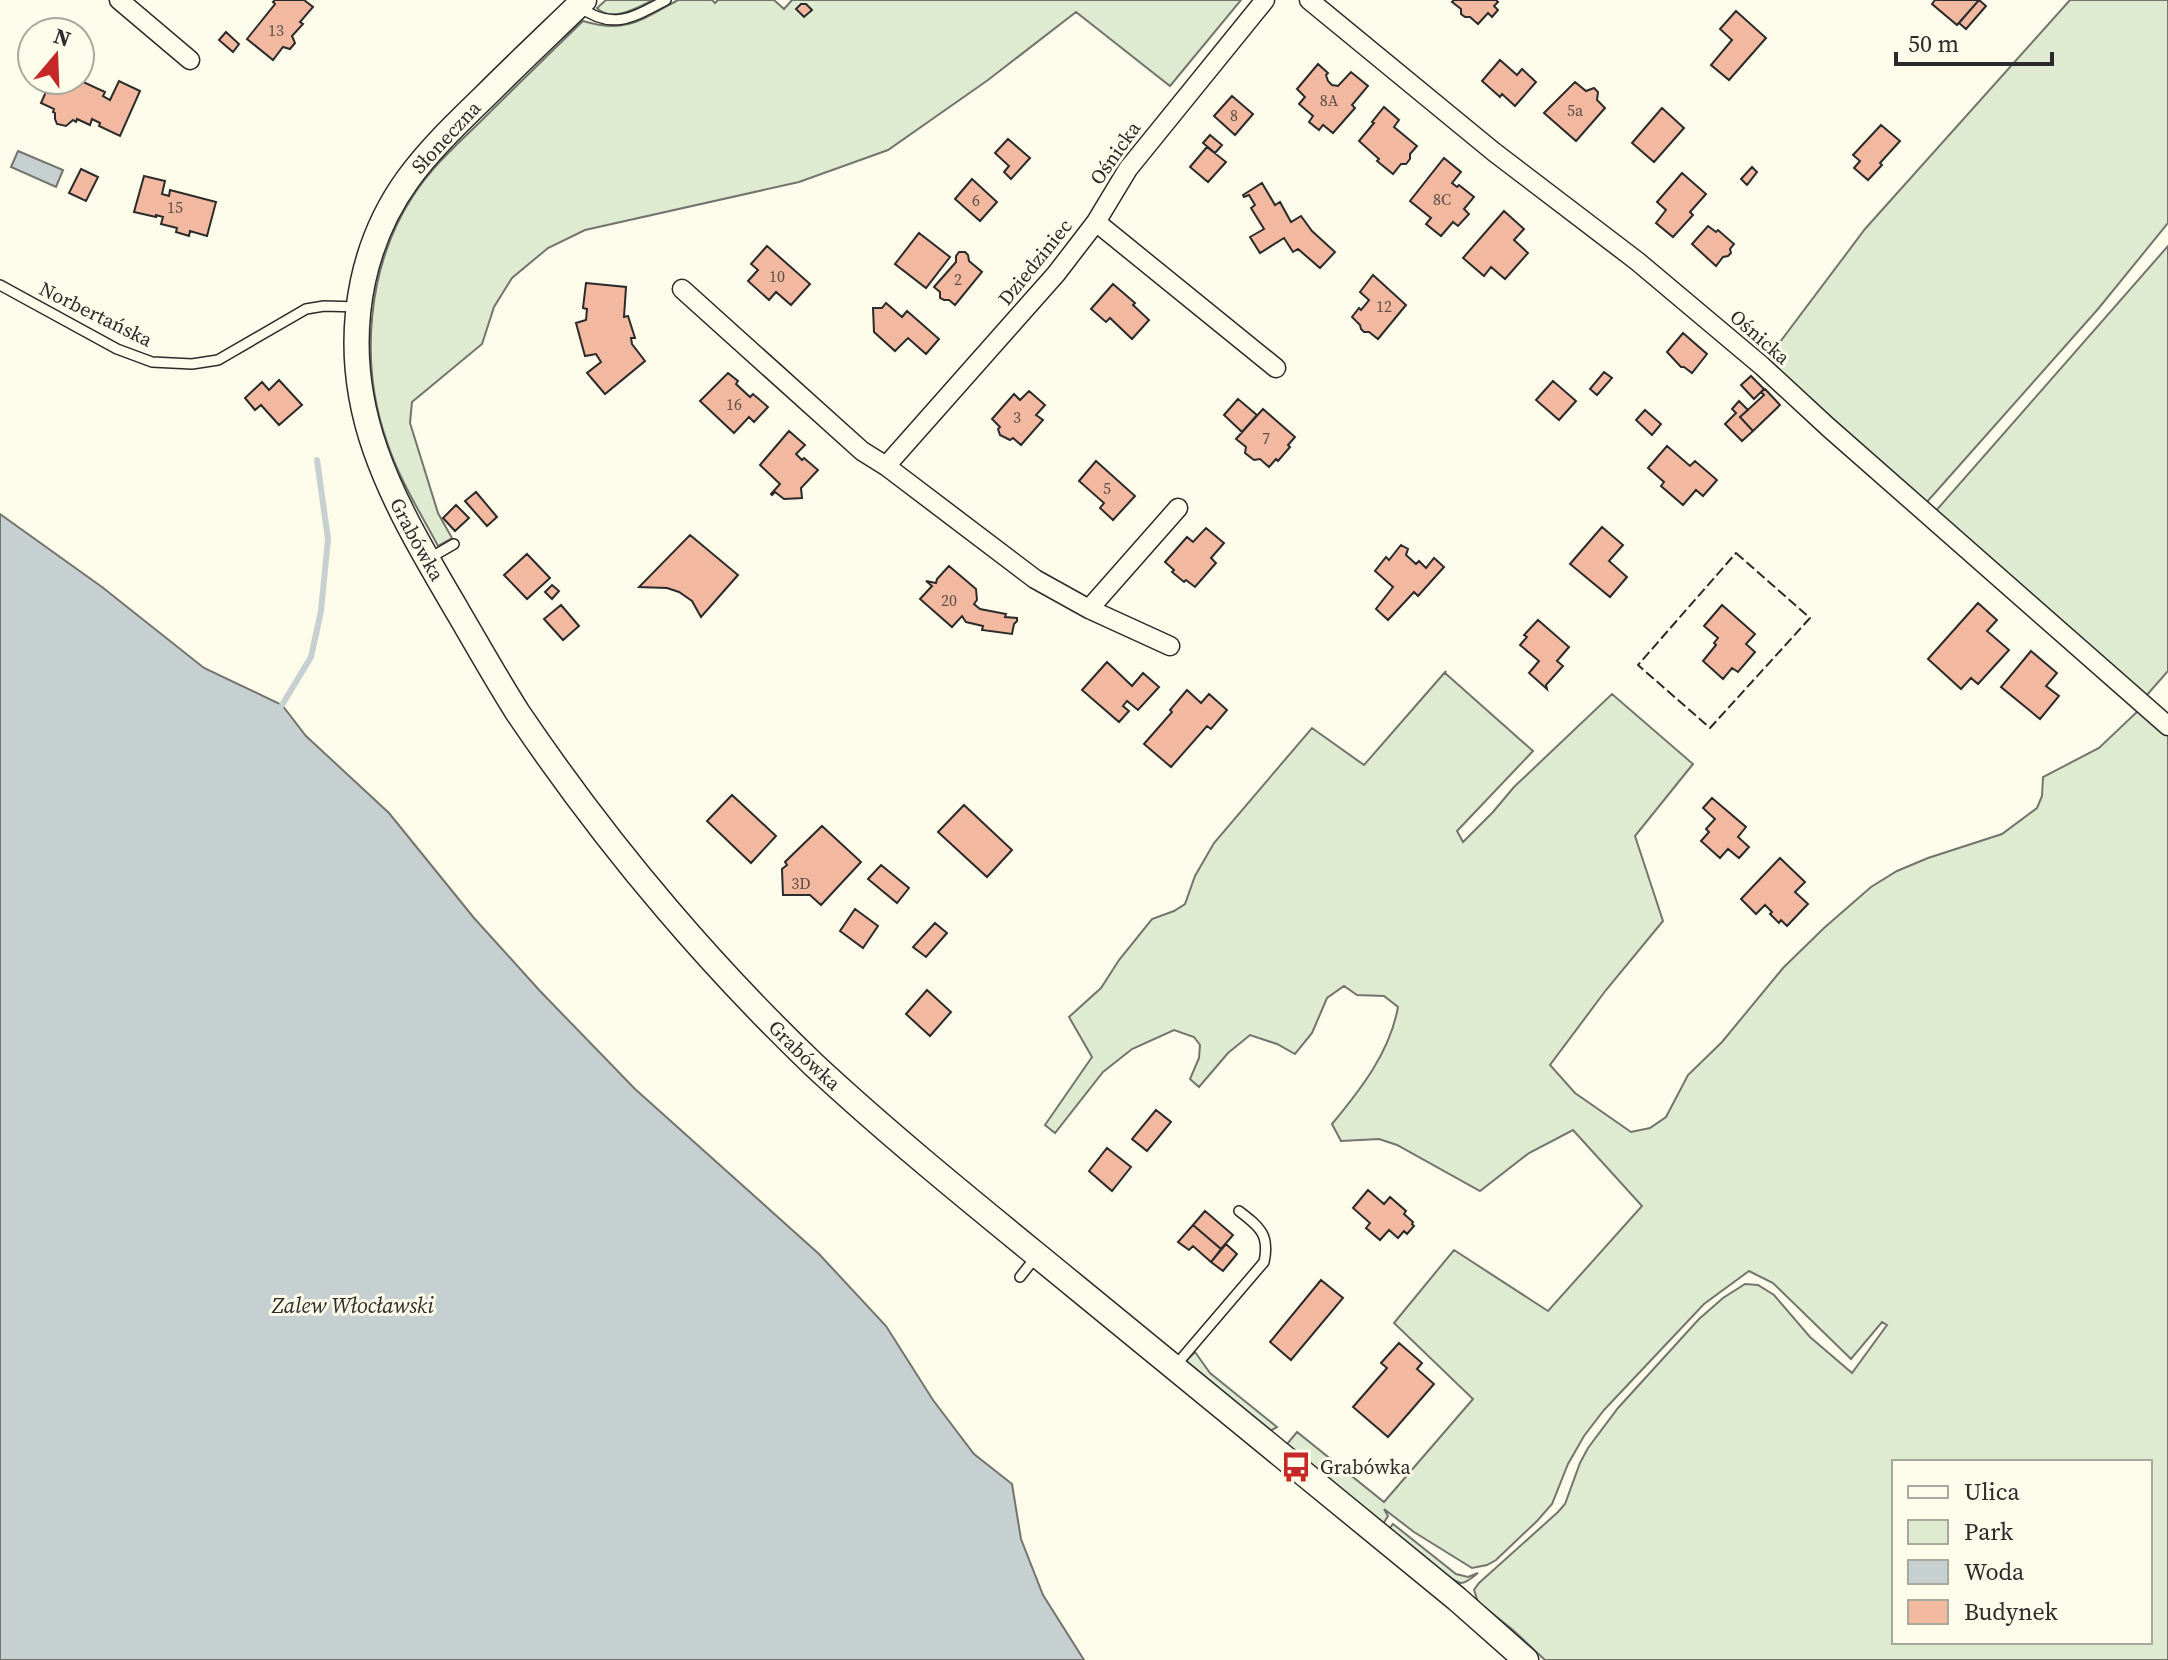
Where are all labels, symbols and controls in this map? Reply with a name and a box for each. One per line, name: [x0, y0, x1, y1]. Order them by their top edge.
north arrow: [16, 16, 96, 96]
scale bar: [1896, 16, 2052, 66]
house number: 13: [268, 19, 284, 41]
text: N: [50, 20, 75, 54]
text: 50 m: [1908, 27, 1959, 60]
house number: 8A: [1320, 89, 1339, 111]
street label: Słoneczna: [405, 94, 488, 180]
house number: 5a: [1567, 99, 1584, 121]
house number: 8: [1230, 104, 1238, 126]
street label: Ośnicka: [1083, 115, 1147, 190]
house number: 8C: [1433, 188, 1451, 210]
house number: 6: [972, 189, 980, 211]
house number: 15: [167, 196, 183, 218]
street label: Dziedziniec: [991, 213, 1079, 311]
house number: 10: [769, 265, 785, 287]
house number: 2: [954, 268, 962, 290]
street label: Norbertańska: [35, 275, 158, 354]
house number: 12: [1376, 295, 1392, 317]
street label: Ośnicka: [1724, 303, 1797, 372]
house number: 16: [726, 393, 742, 415]
house number: 3: [1013, 406, 1021, 428]
house number: 7: [1262, 427, 1270, 449]
house number: 5: [1103, 477, 1111, 499]
street label: Grabówka: [383, 493, 451, 587]
house number: 20: [941, 589, 957, 611]
house number: 3D: [791, 872, 811, 894]
street label: Grabówka: [762, 1014, 847, 1097]
water label: Zalew Włocławski: [271, 1290, 434, 1320]
bus stop icon: Grabówka: [1279, 1450, 1313, 1484]
place label: Grabówka: [1320, 1453, 1411, 1481]
legend: [1892, 1460, 2152, 1644]
text: Ulica: [1964, 1475, 2020, 1508]
text: Park: [1964, 1515, 2014, 1548]
text: Woda: [1964, 1555, 2025, 1588]
text: Budynek: [1964, 1595, 2059, 1628]

